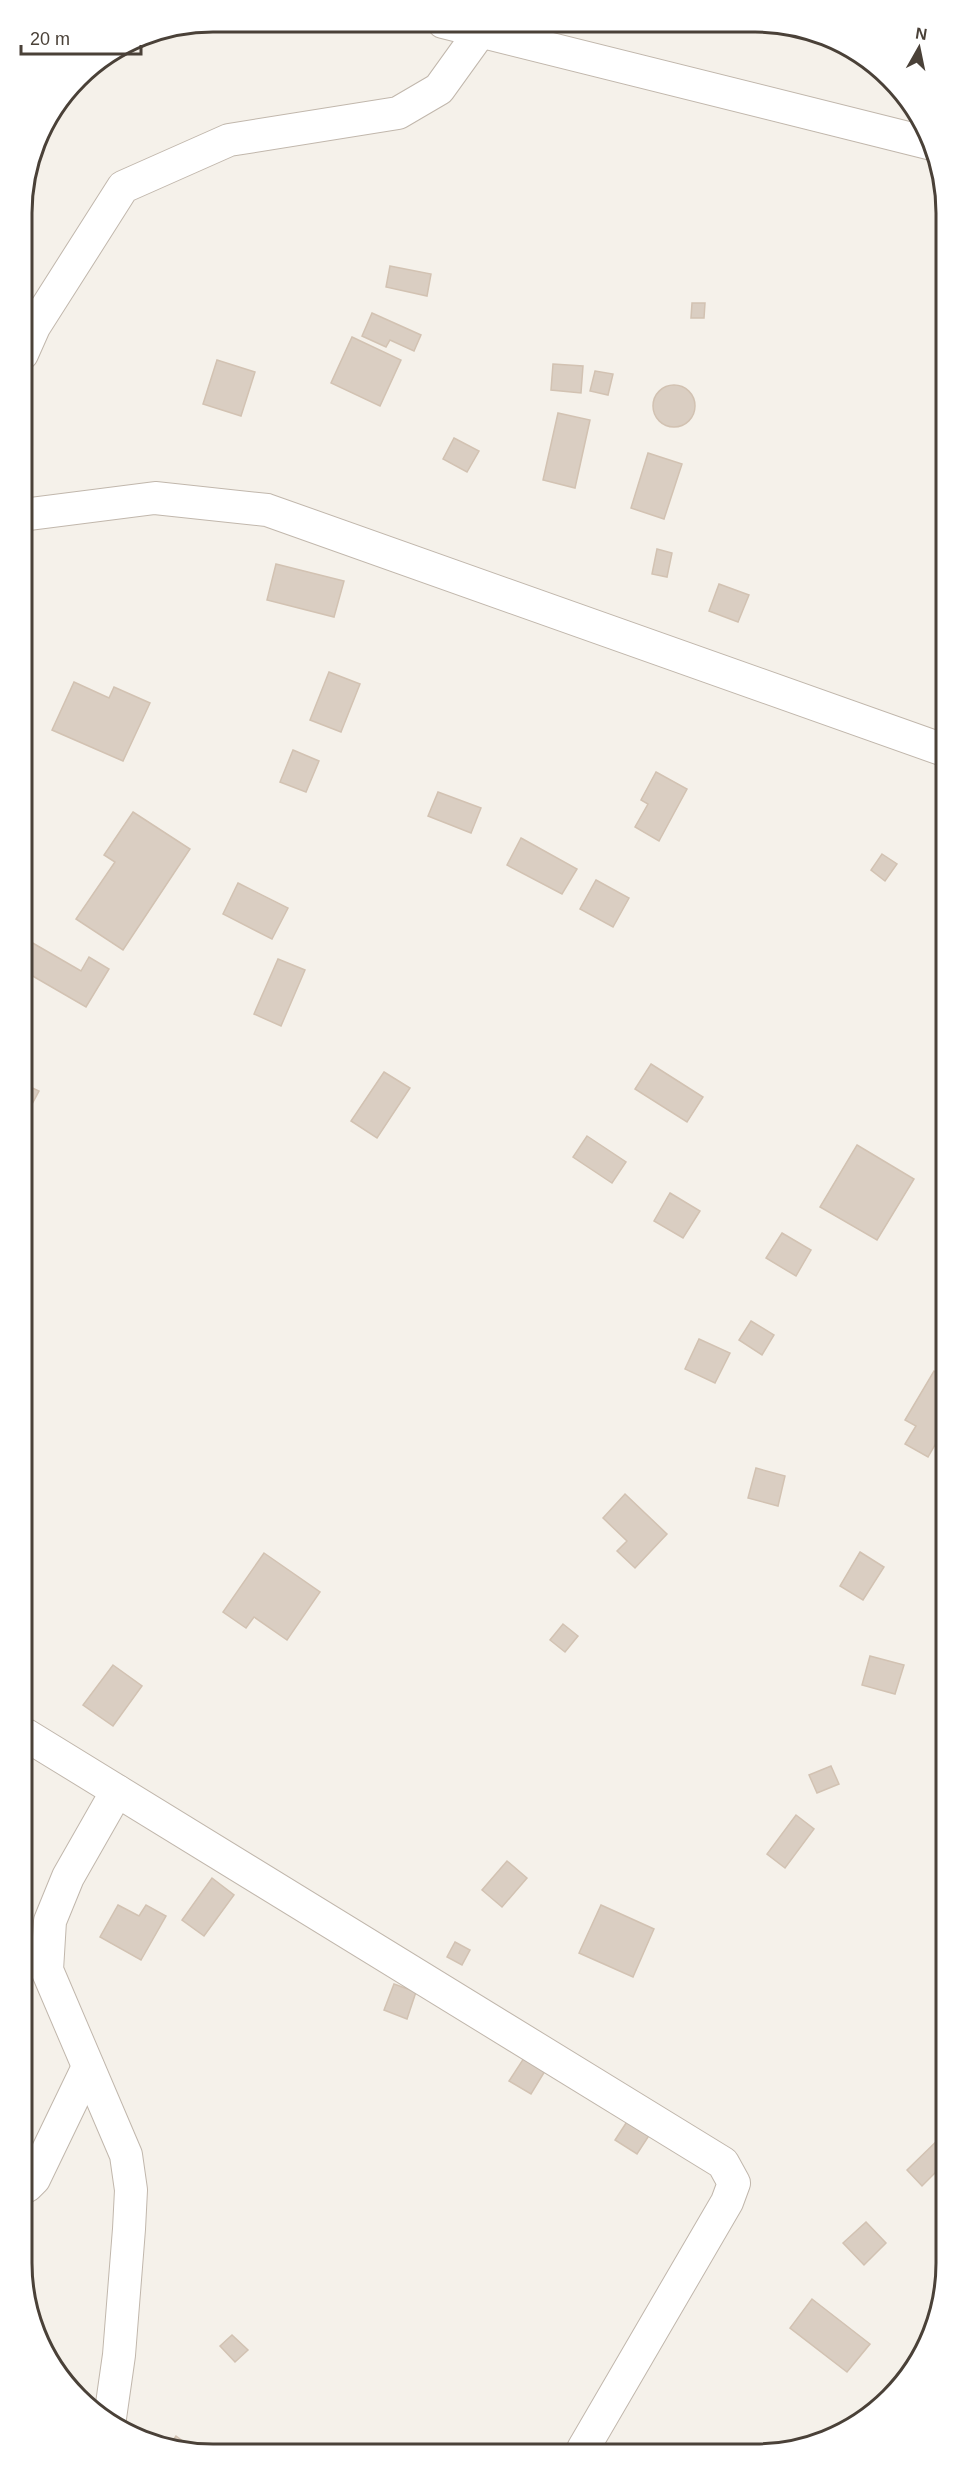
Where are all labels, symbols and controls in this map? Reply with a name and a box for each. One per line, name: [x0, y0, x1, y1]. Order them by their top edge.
scale bar: [21, 18, 141, 56]
north arrow: [889, 18, 949, 78]
text: N: [914, 24, 928, 43]
text: 20 m: [30, 29, 70, 49]

